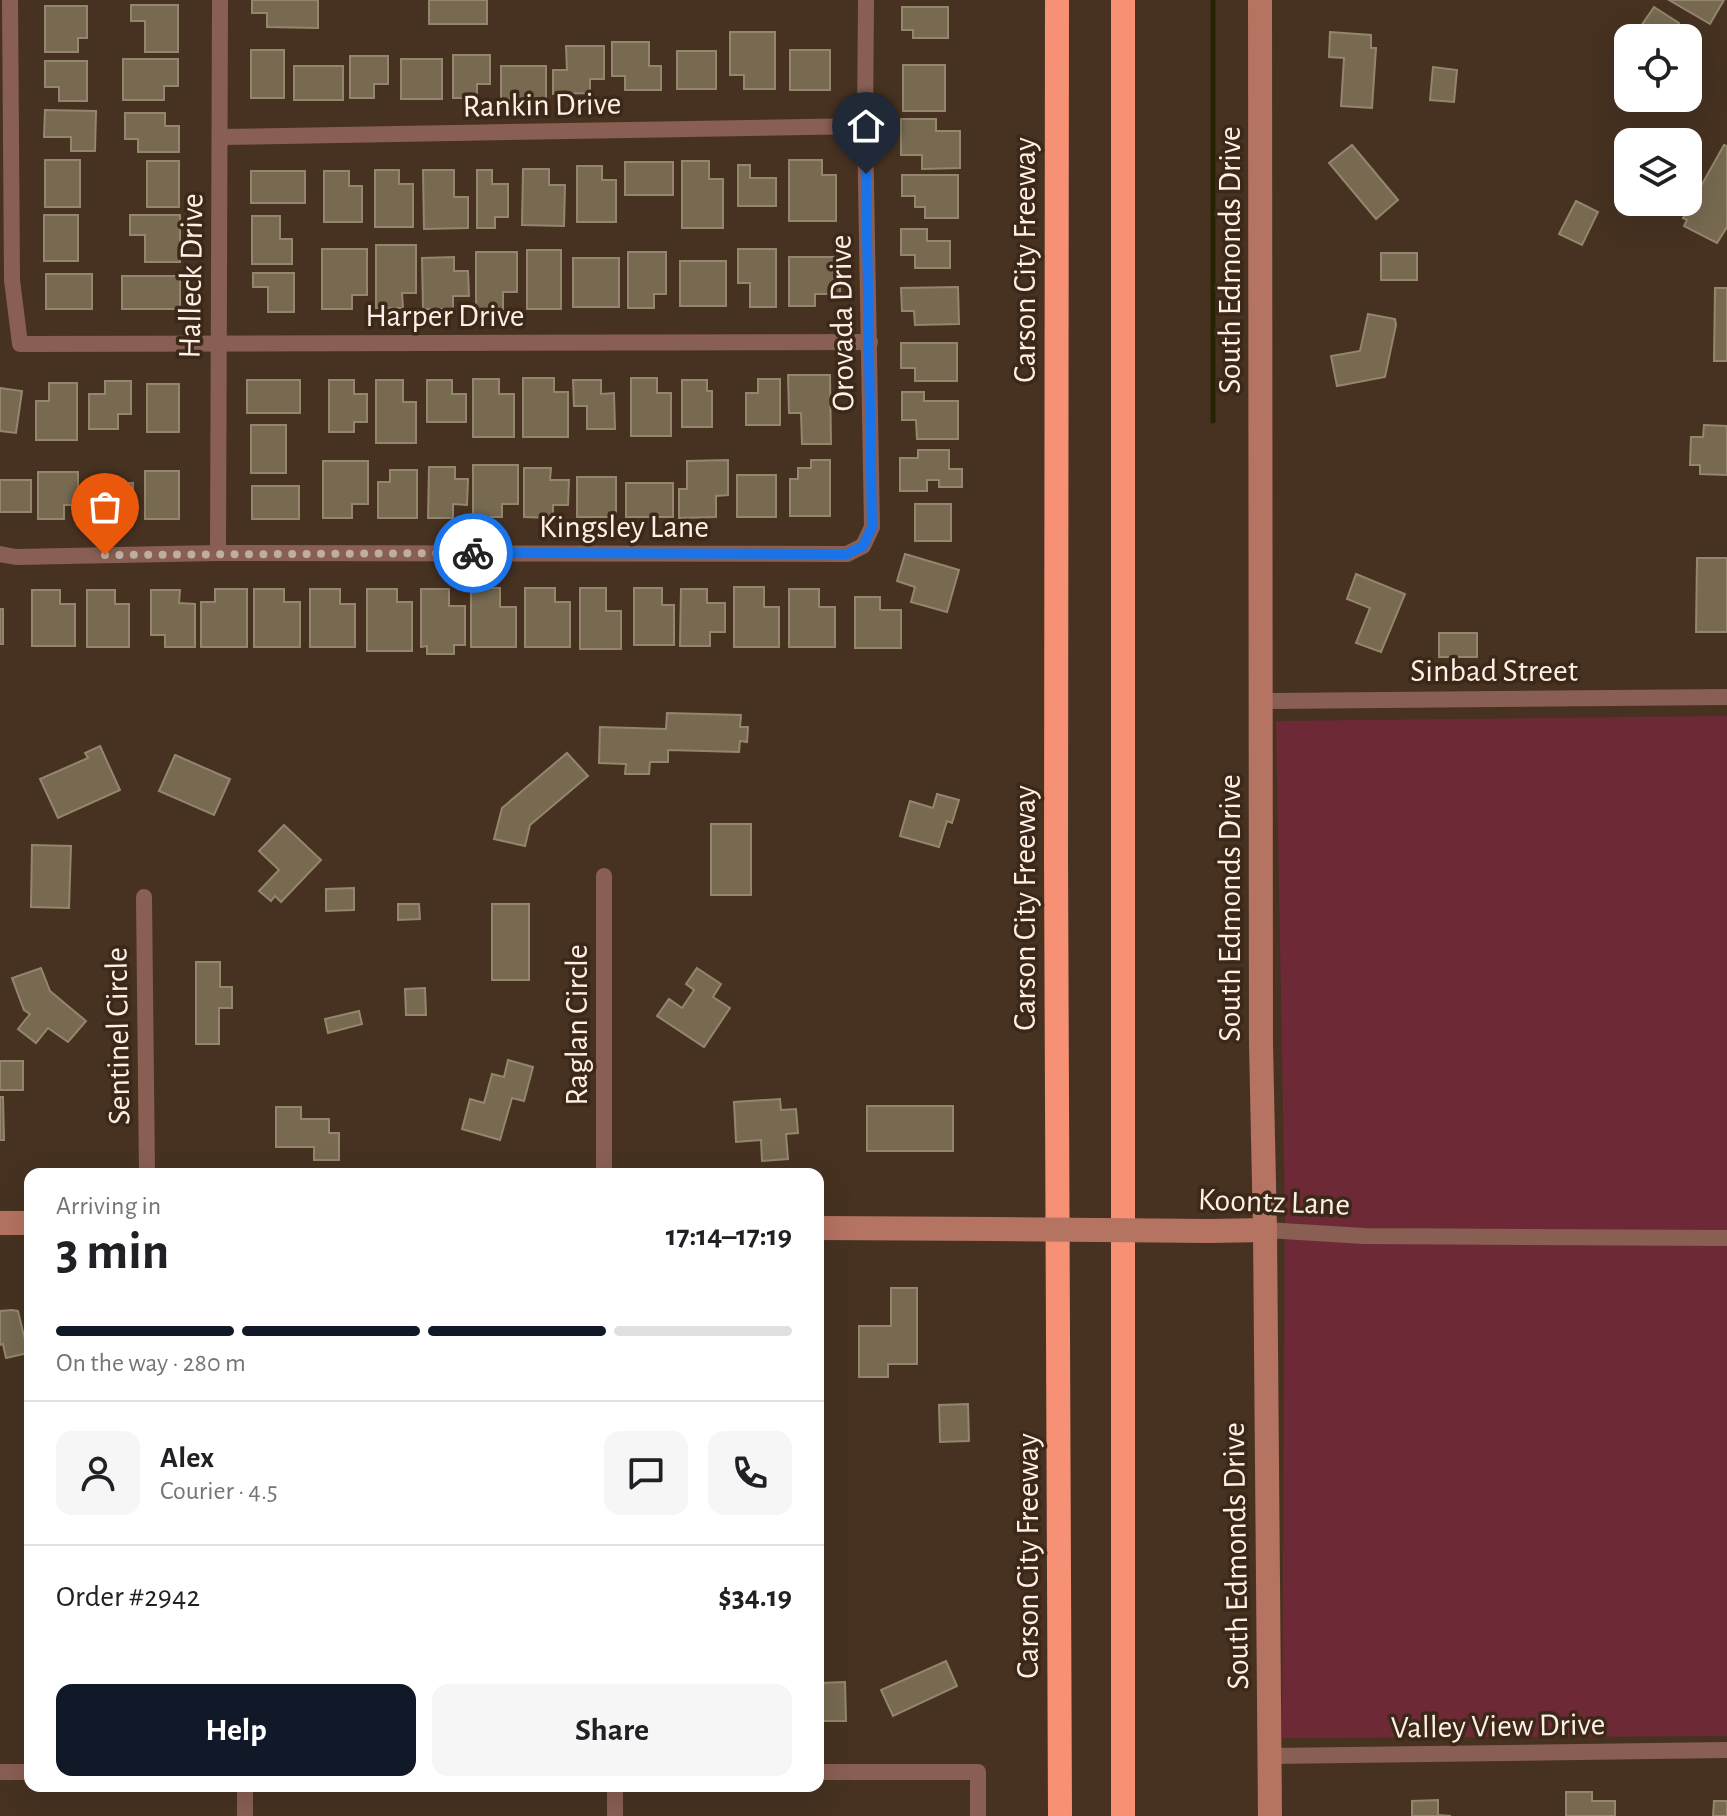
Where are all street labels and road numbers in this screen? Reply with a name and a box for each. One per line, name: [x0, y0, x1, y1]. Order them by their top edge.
street label: Rankin Drive: [462, 88, 622, 122]
street label: South Edmonds Drive: [1214, 126, 1246, 394]
street label: Carson City Freeway: [1009, 137, 1041, 383]
street label: Halleck Drive: [174, 193, 208, 359]
street label: Orovada Drive: [824, 234, 860, 412]
street label: Harper Drive: [365, 300, 525, 332]
street label: Kingsley Lane: [539, 511, 709, 543]
street label: Sinbad Street: [1410, 655, 1578, 687]
street label: South Edmonds Drive: [1214, 774, 1246, 1042]
street label: Carson City Freeway: [1009, 785, 1041, 1031]
street label: Raglan Circle: [561, 944, 593, 1106]
street label: Sentinel Circle: [100, 947, 136, 1125]
street label: Koontz Lane: [1197, 1183, 1351, 1221]
street label: South Edmonds Drive: [1218, 1422, 1254, 1690]
street label: Carson City Freeway: [1012, 1433, 1044, 1679]
street label: Valley View Drive: [1390, 1708, 1606, 1744]

